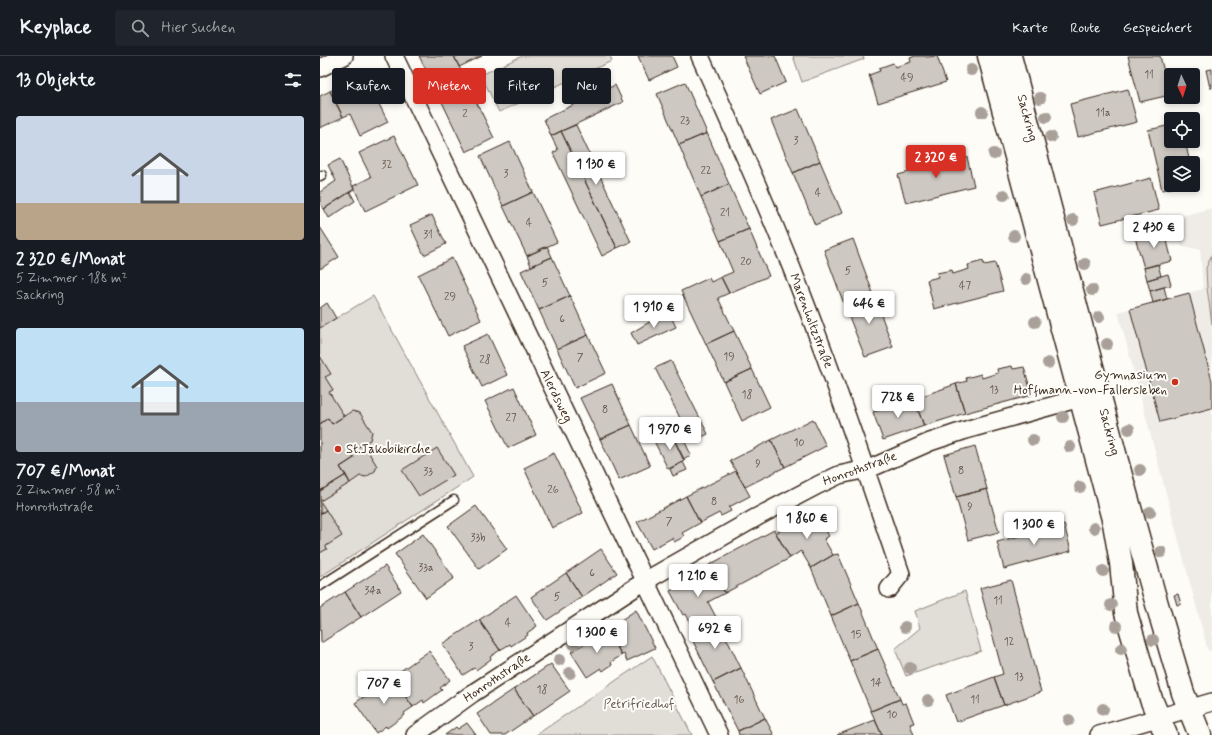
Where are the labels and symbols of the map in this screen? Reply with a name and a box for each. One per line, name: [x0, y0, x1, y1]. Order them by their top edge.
house number: 11: [1144, 68, 1154, 82]
north arrow: [1164, 68, 1200, 104]
house number: 49: [901, 71, 913, 85]
street label: Sackring: [1012, 93, 1042, 144]
house number: 11a: [1095, 106, 1111, 120]
house number: 2: [462, 107, 468, 121]
house number: 23: [680, 114, 690, 128]
house number: 3: [794, 134, 799, 148]
pin: 2 320 €: [899, 145, 973, 179]
pin: 1 130 €: [559, 152, 633, 186]
house number: 32: [382, 158, 393, 172]
house number: 22: [700, 164, 712, 178]
house number: 3: [504, 167, 509, 181]
house number: 4: [815, 186, 822, 200]
house number: 21: [720, 206, 730, 220]
pin: 2 430 €: [1117, 215, 1191, 249]
house number: 4: [526, 216, 533, 230]
house number: 31: [423, 228, 433, 242]
house number: 20: [740, 255, 752, 269]
house number: 5: [845, 264, 852, 278]
street label: Marenholtzstraße: [785, 271, 837, 371]
house number: 5: [542, 276, 549, 290]
house number: 47: [959, 279, 971, 293]
house number: 29: [444, 290, 456, 304]
pin: 646 €: [841, 291, 897, 325]
pin: 1 910 €: [617, 295, 691, 329]
house number: 6: [559, 312, 565, 326]
house number: 19: [723, 350, 735, 364]
house number: 7: [577, 351, 584, 365]
house number: 28: [479, 353, 491, 367]
street label: Alerdsweg: [535, 367, 576, 426]
place label: Gymnasium Hoffmann-von-Fallersleben: [1014, 367, 1167, 399]
marker: Gymnasium Hoffmann-von-Fallersleben: [1170, 377, 1180, 387]
house number: 13: [989, 383, 999, 397]
pin: 728 €: [870, 385, 926, 419]
house number: 18: [742, 388, 752, 402]
house number: 8: [602, 403, 608, 417]
street label: Sackring: [1094, 407, 1124, 458]
house number: 27: [506, 411, 517, 425]
pin: 1 970 €: [633, 417, 707, 451]
house number: 10: [793, 436, 805, 450]
place label: St.Jakobikirche: [346, 441, 431, 458]
marker: St.Jakobikirche: [333, 444, 343, 454]
street label: Honrothstraße: [821, 448, 899, 490]
house number: 9: [755, 457, 761, 471]
house number: 8: [958, 464, 964, 478]
house number: 33: [423, 465, 433, 479]
house number: 26: [547, 483, 559, 497]
house number: 8: [711, 495, 717, 509]
house number: 9: [967, 500, 973, 514]
pin: 1 860 €: [770, 506, 844, 540]
pin: 1 300 €: [997, 512, 1071, 546]
house number: 7: [666, 515, 673, 529]
house number: 33b: [470, 531, 486, 545]
house number: 33a: [418, 561, 434, 575]
pin: 1 210 €: [661, 564, 735, 598]
house number: 6: [589, 566, 595, 580]
house number: 34a: [364, 584, 382, 598]
house number: 5: [554, 590, 561, 604]
house number: 11: [993, 594, 1003, 608]
house number: 4: [505, 616, 512, 630]
pin: 692 €: [687, 616, 743, 650]
pin: 1 300 €: [560, 620, 634, 654]
house number: 15: [851, 628, 862, 642]
house number: 12: [1004, 635, 1015, 649]
house number: 3: [469, 640, 474, 654]
street label: Honrothstraße: [460, 649, 534, 707]
house number: 13: [1014, 670, 1024, 684]
pin: 707 €: [356, 671, 412, 705]
house number: 14: [870, 676, 882, 690]
house number: 18: [537, 683, 547, 697]
house number: 16: [734, 693, 745, 707]
house number: 11: [970, 693, 980, 707]
park label: Petrifriedhof: [604, 696, 675, 713]
house number: 10: [886, 708, 898, 722]

